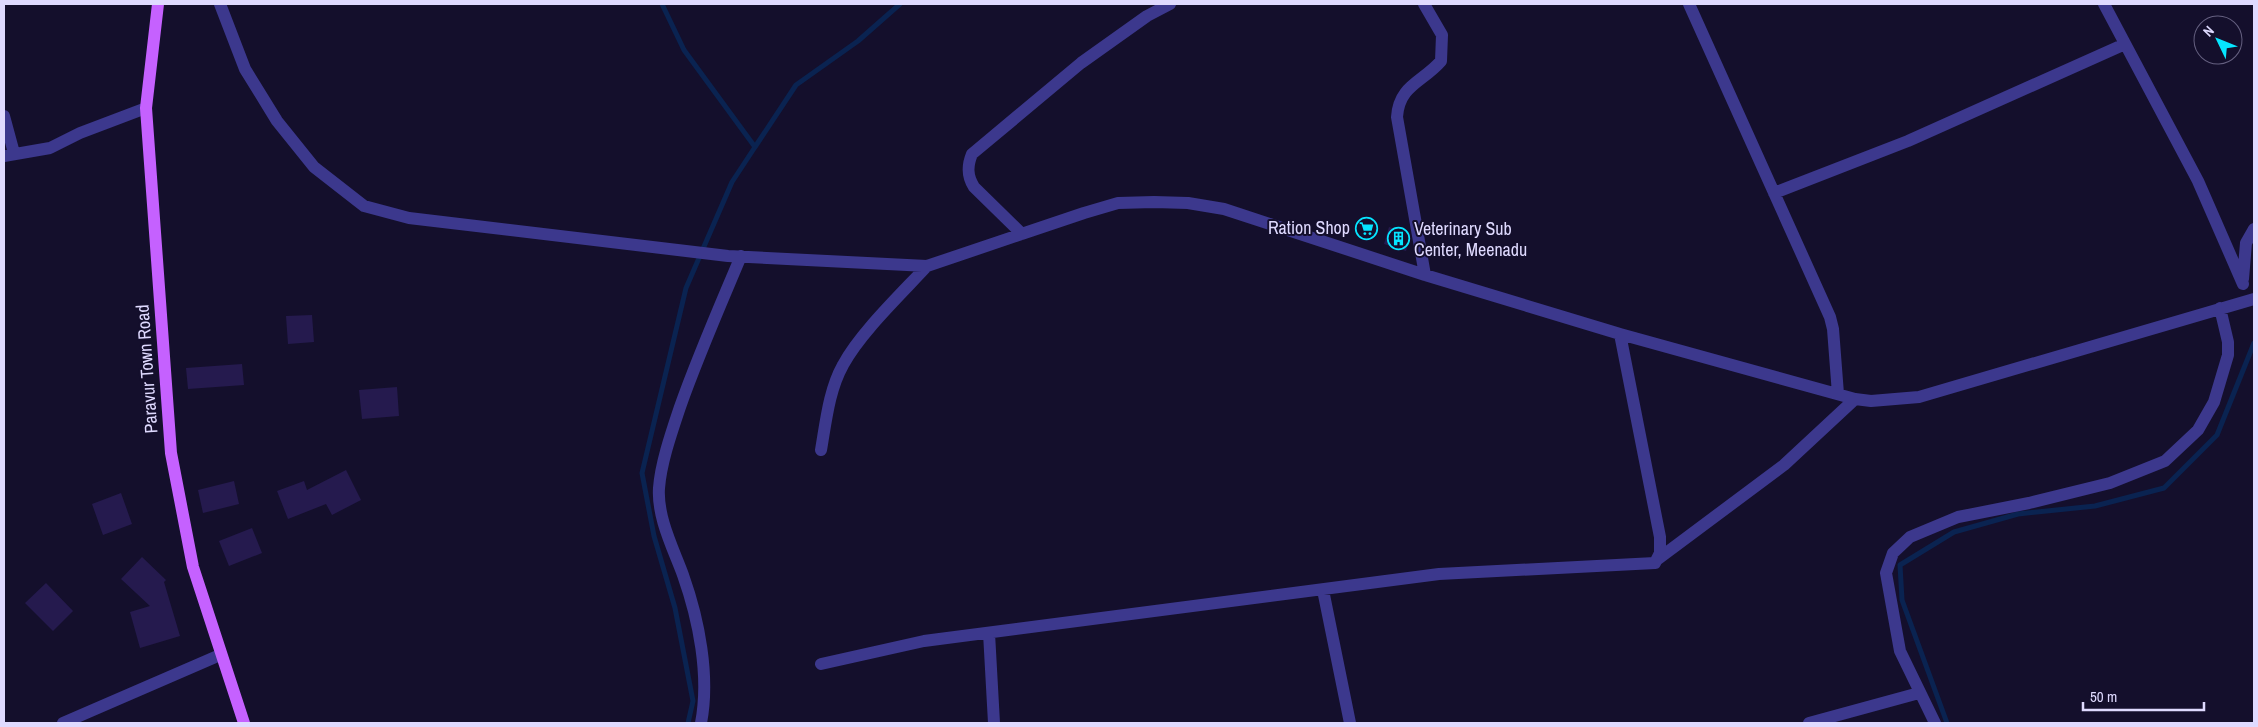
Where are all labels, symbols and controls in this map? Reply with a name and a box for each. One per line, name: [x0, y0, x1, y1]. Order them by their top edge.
north arrow: [2193, 15, 2243, 65]
text: N: [2199, 22, 2218, 40]
place label: Ration Shop: [1268, 215, 1350, 240]
supermarket icon: Ration Shop: [1354, 216, 1378, 240]
place label: Veterinary Sub Center, Meenadu: [1414, 216, 1527, 262]
building icon: Veterinary Sub Center, Meenadu: [1386, 227, 1410, 251]
street label: Paravur Town Road: [130, 304, 163, 434]
scale bar: [2083, 680, 2204, 712]
text: 50 m: [2090, 686, 2117, 707]

